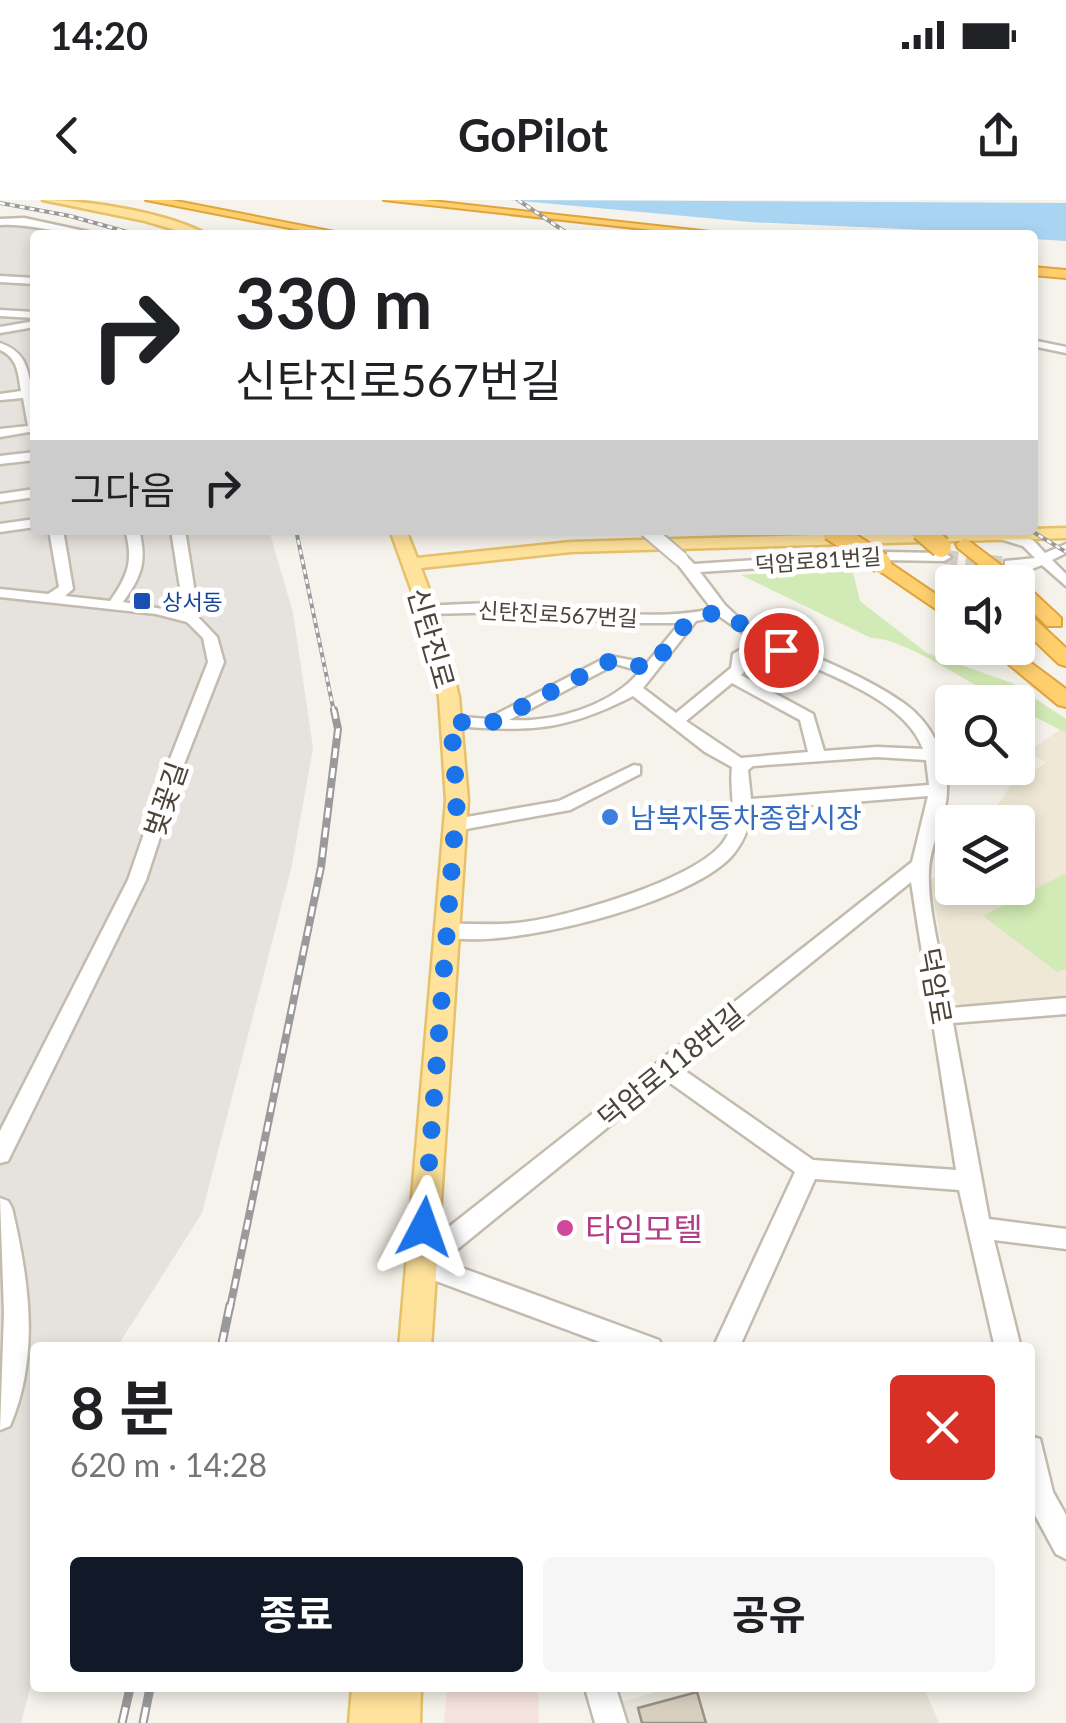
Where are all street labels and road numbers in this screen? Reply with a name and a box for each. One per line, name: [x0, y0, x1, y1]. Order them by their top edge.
street label: 덕암로81번길: [754, 542, 882, 578]
street label: 신탄진로: [401, 584, 463, 692]
street label: 신탄진로567번길: [478, 596, 638, 632]
street label: 벚꽃길: [136, 757, 194, 841]
street label: 덕암로: [913, 945, 959, 1027]
street label: 덕암로118번길: [590, 996, 750, 1134]

